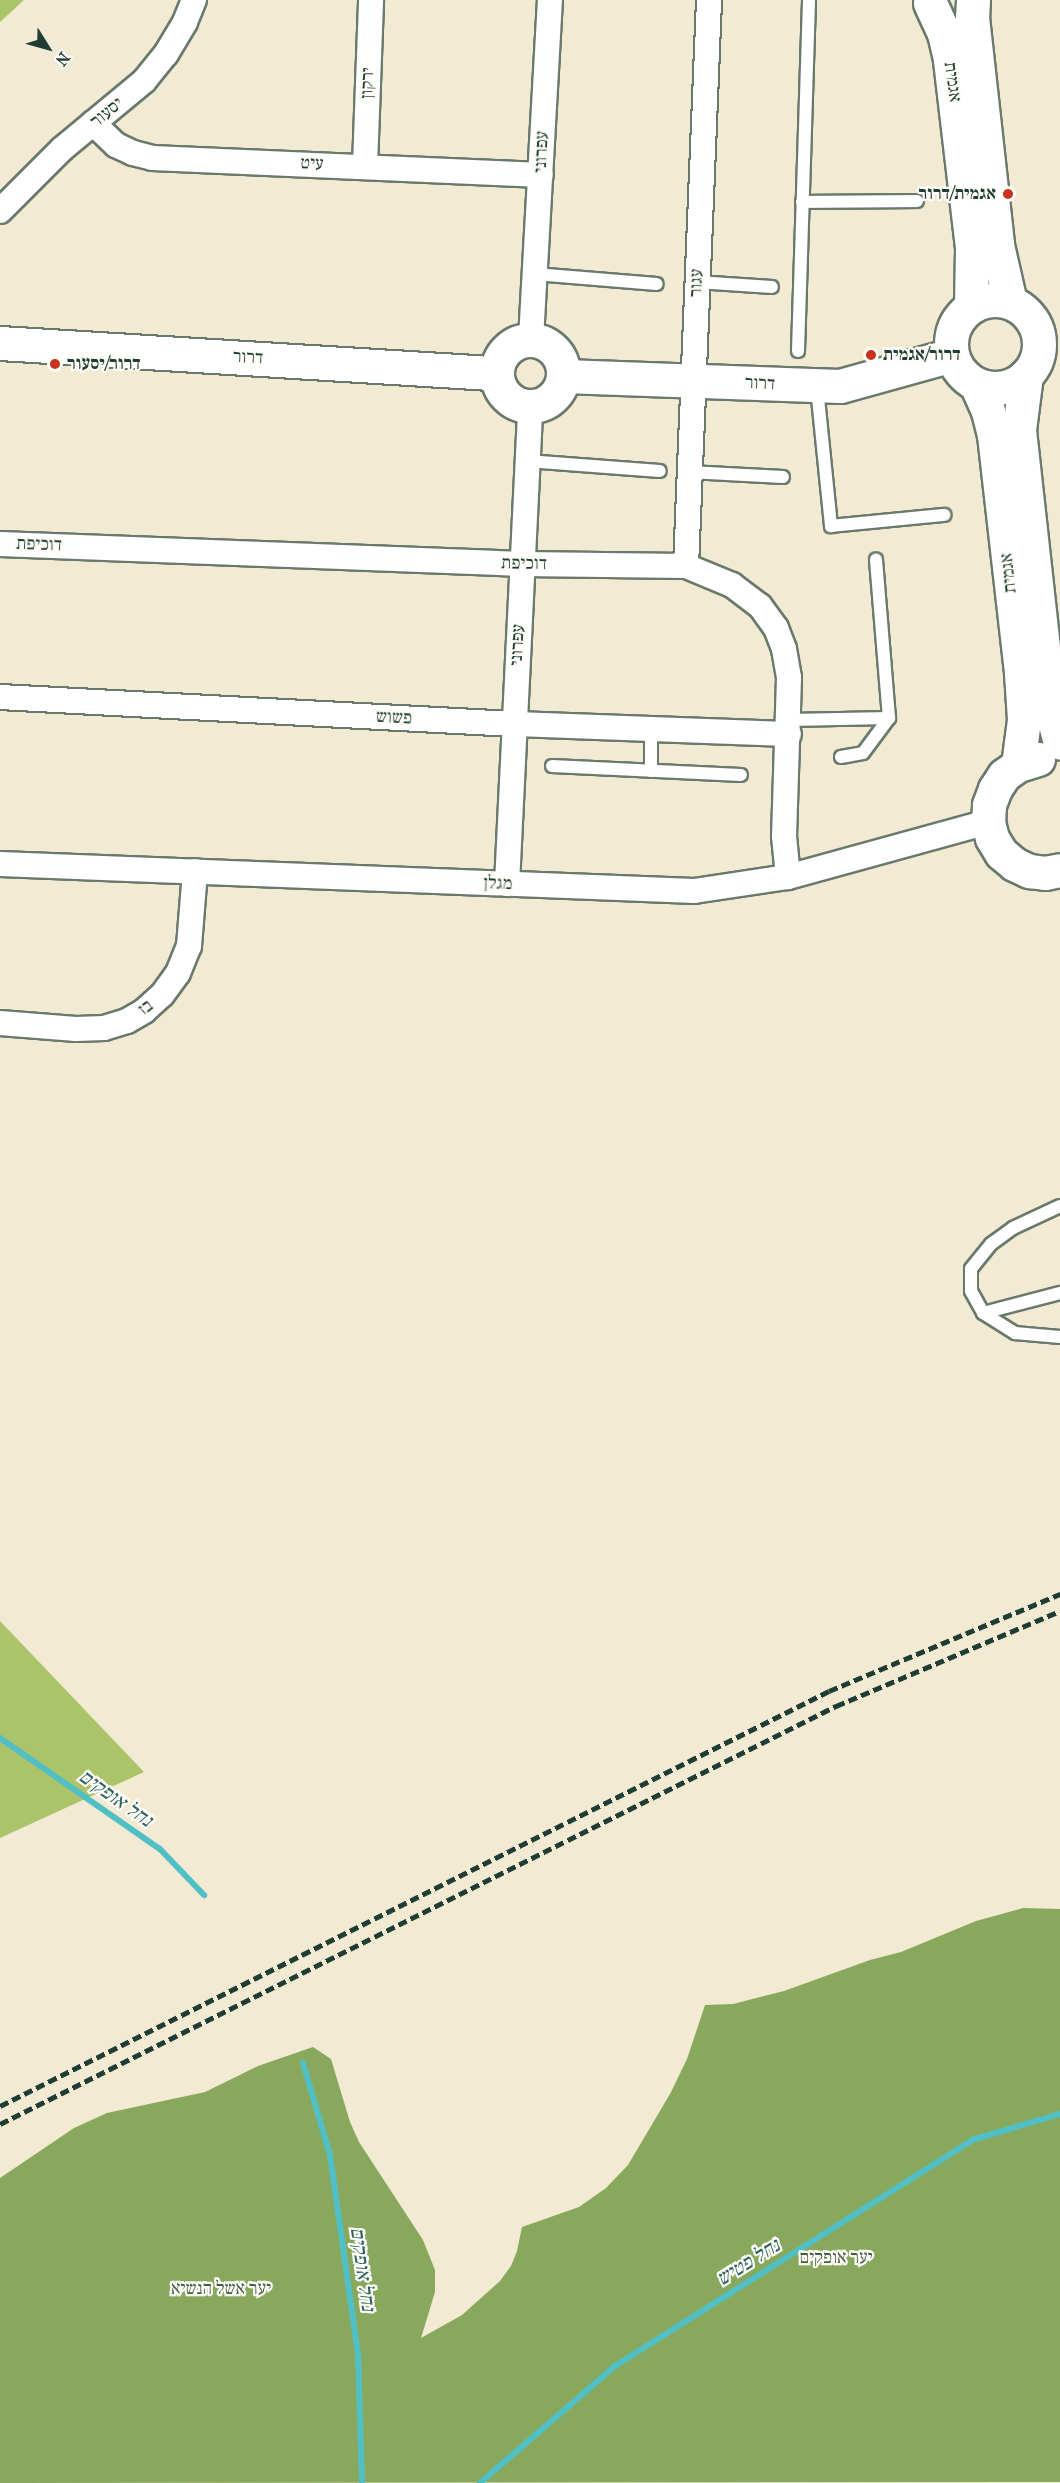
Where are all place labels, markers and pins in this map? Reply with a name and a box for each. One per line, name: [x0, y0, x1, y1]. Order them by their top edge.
place label: אגמית/דרור: [918, 183, 996, 205]
marker: אגמית/דרור: [1001, 187, 1015, 201]
place label: דרור/אגמית: [883, 344, 961, 366]
marker: דרור/אגמית: [864, 348, 878, 362]
place label: דרור/יסעור: [67, 353, 141, 375]
marker: דרור/יסעור: [48, 357, 62, 371]

